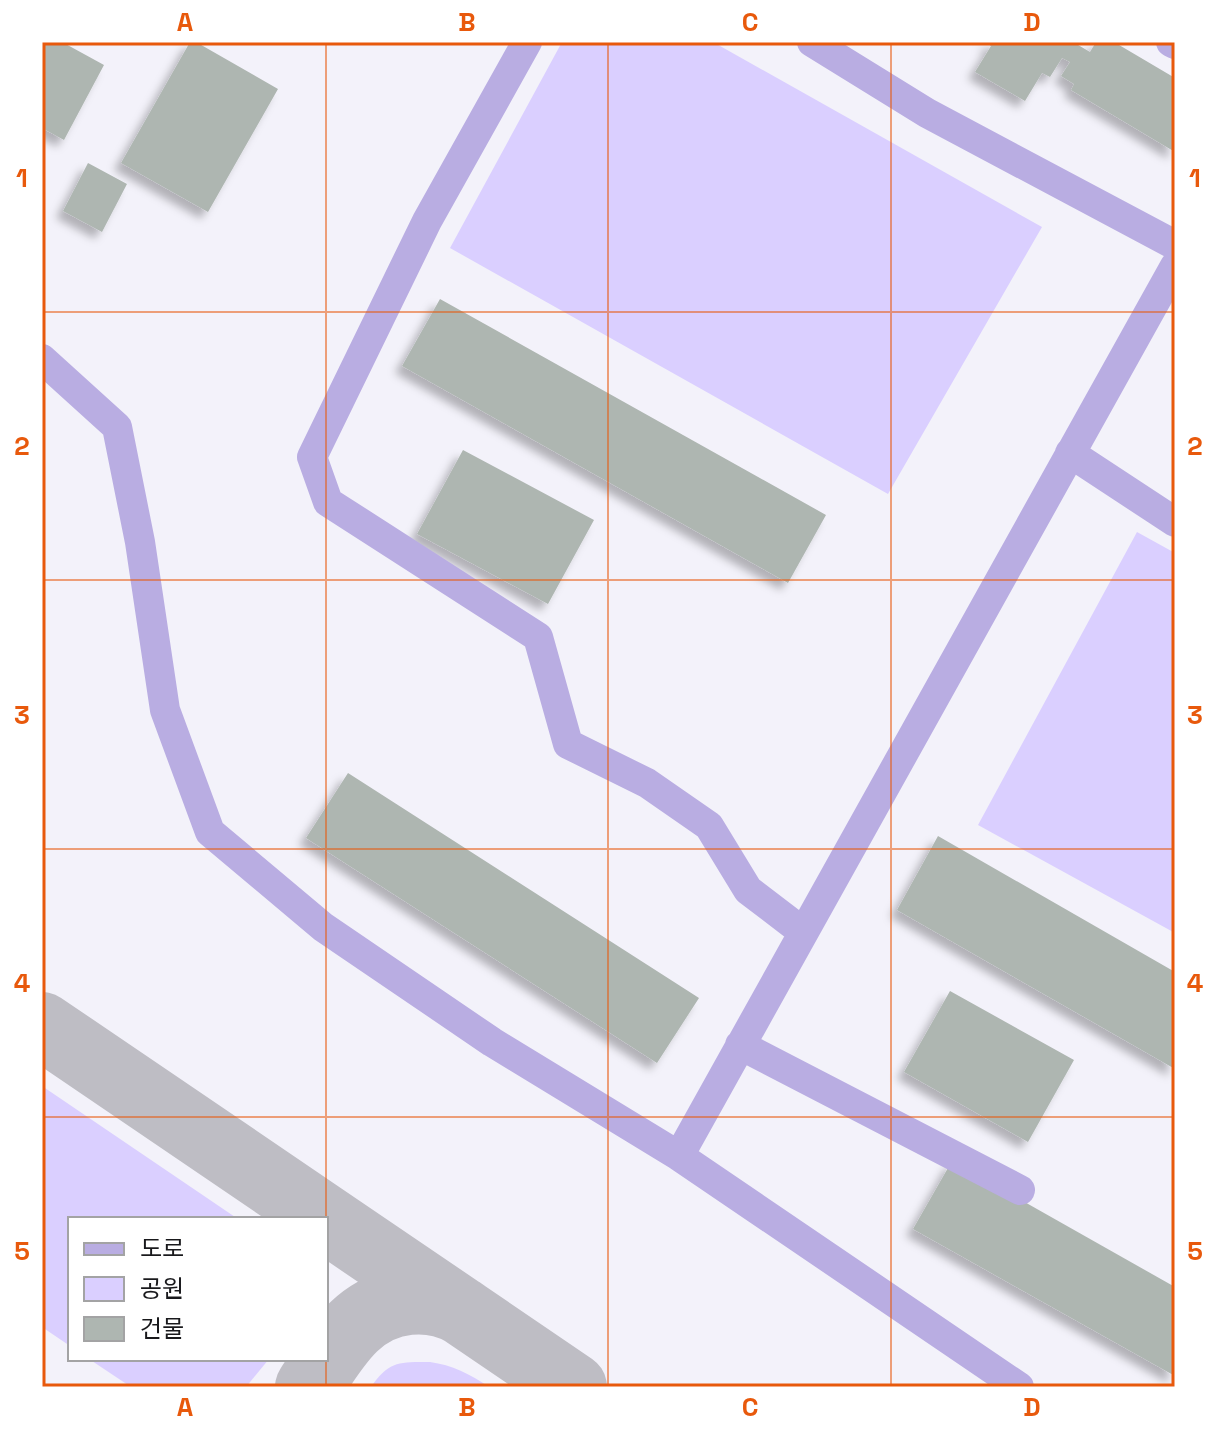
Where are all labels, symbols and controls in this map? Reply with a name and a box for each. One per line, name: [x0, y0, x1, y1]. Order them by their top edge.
text: A: [177, 5, 194, 39]
text: B: [458, 5, 476, 39]
text: C: [742, 5, 758, 39]
text: D: [1023, 5, 1041, 39]
text: 1: [16, 161, 28, 195]
text: 1: [1189, 161, 1201, 195]
text: 2: [14, 429, 30, 463]
text: 2: [1187, 429, 1203, 463]
text: 3: [14, 698, 30, 732]
text: 3: [1187, 698, 1203, 732]
text: 4: [14, 966, 30, 1000]
text: 4: [1187, 966, 1203, 1000]
legend: [68, 1217, 328, 1361]
text: 도로: [140, 1233, 184, 1264]
text: 5: [14, 1234, 30, 1268]
text: 5: [1187, 1234, 1203, 1268]
text: 공원: [140, 1273, 184, 1304]
text: 건물: [140, 1313, 184, 1344]
text: A: [177, 1390, 194, 1424]
text: B: [458, 1390, 476, 1424]
text: C: [742, 1390, 758, 1424]
text: D: [1023, 1390, 1041, 1424]

